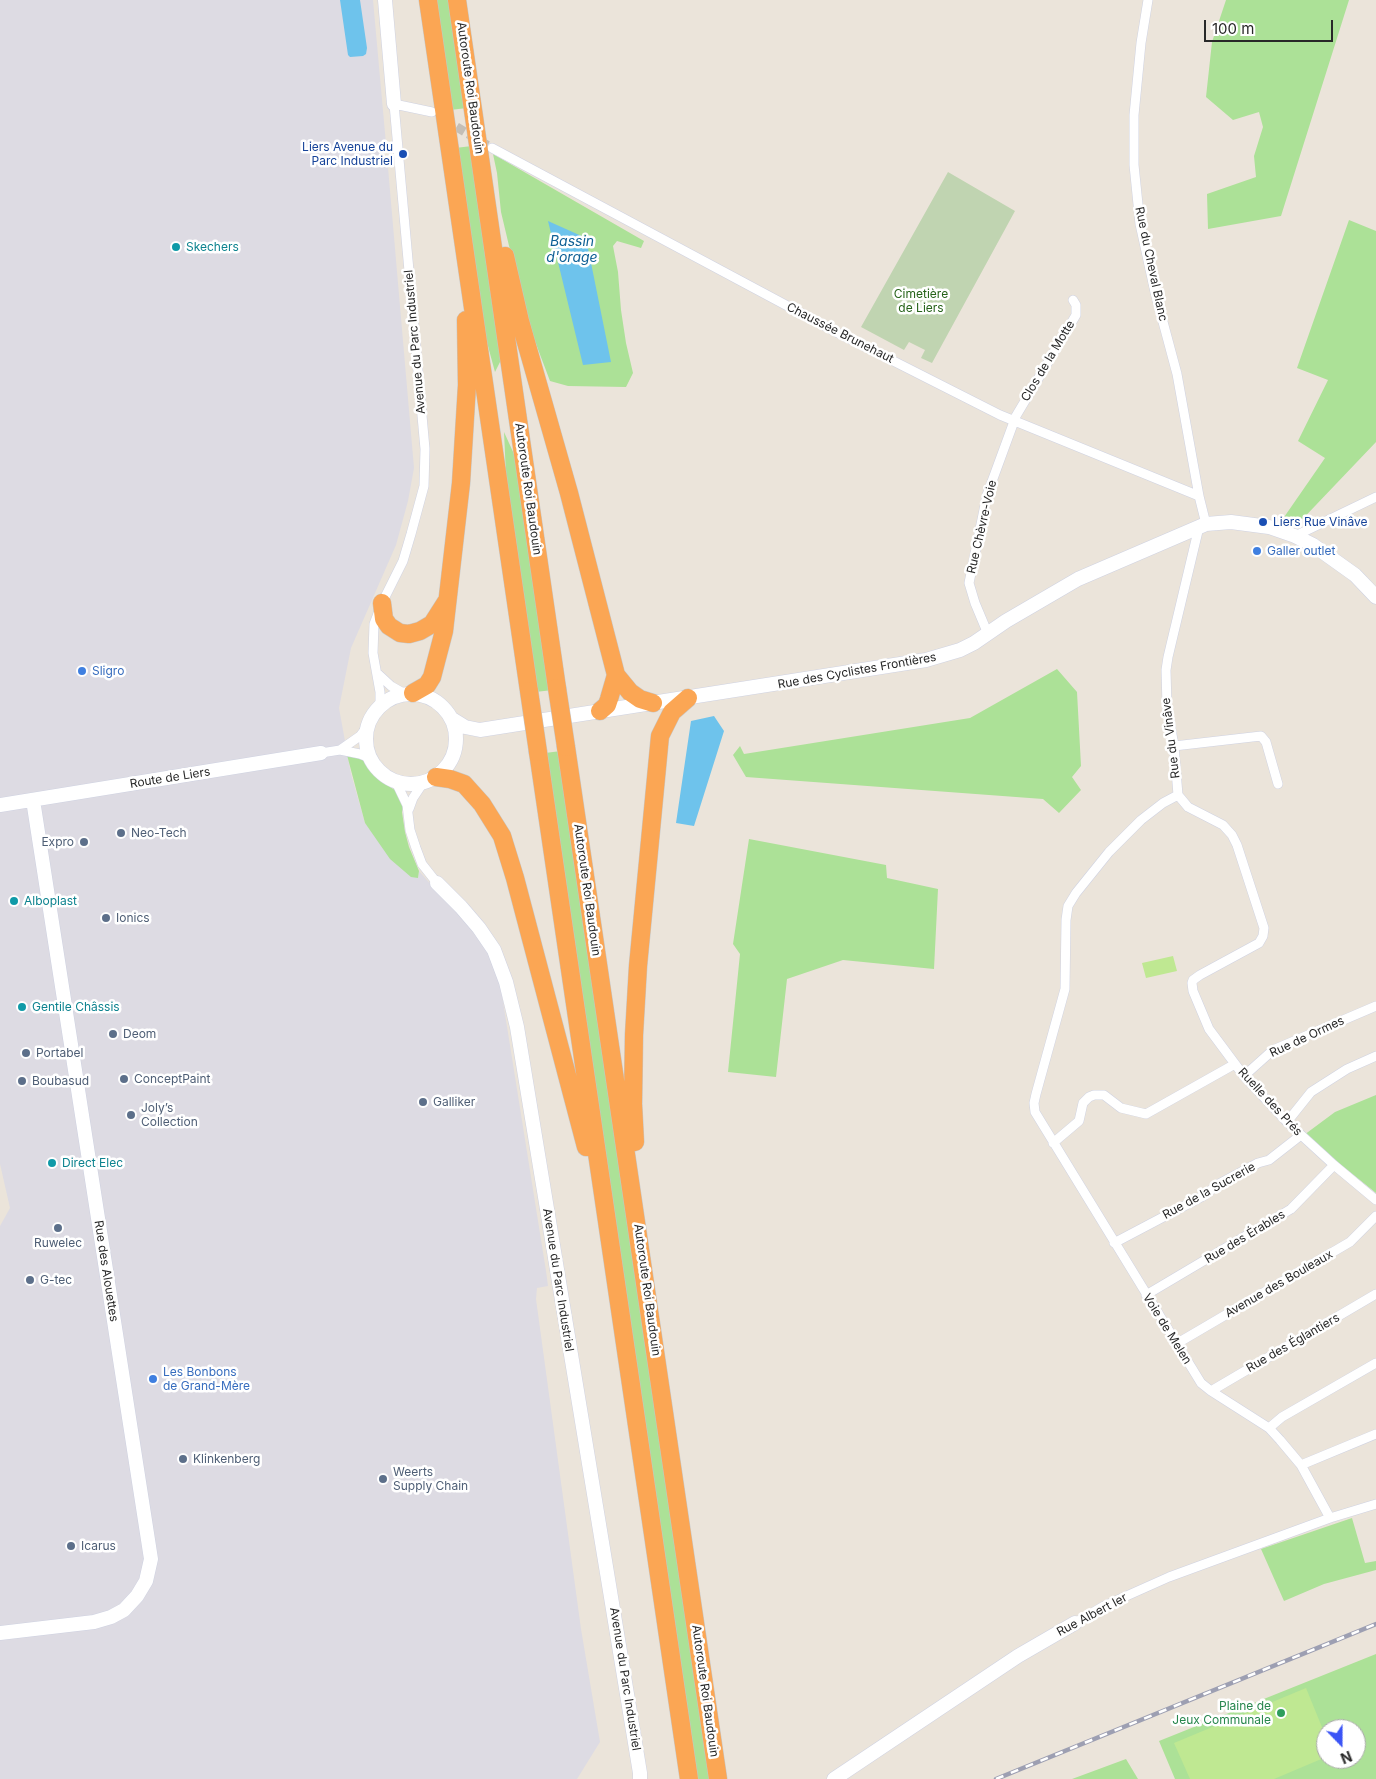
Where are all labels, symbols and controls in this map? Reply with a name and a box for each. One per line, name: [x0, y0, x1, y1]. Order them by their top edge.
scale bar: [1206, 10, 1335, 42]
text: 100 m: [1212, 19, 1254, 38]
street label: Autoroute Roi Baudouin: [454, 21, 486, 155]
place label: Liers Avenue du Parc Industriel: [302, 140, 393, 168]
marker: Liers Avenue du Parc Industriel: [397, 148, 409, 160]
street label: Rue du Cheval Blanc: [1132, 205, 1170, 323]
water label: Bassin d'orage: [546, 234, 598, 266]
place label: Skechers: [186, 240, 239, 254]
marker: Skechers: [170, 241, 182, 253]
street label: Avenue du Parc Industriel: [402, 269, 428, 415]
park label: Cimetière de Liers: [894, 287, 948, 315]
street label: Chaussée Brunehaut: [784, 300, 896, 366]
street label: Clos de la Motte: [1018, 318, 1078, 404]
street label: Autoroute Roi Baudouin: [512, 422, 544, 556]
street label: Rue Chèvre-Voie: [964, 479, 1000, 575]
place label: Liers Rue Vinâve: [1273, 515, 1367, 529]
marker: Liers Rue Vinâve: [1257, 516, 1269, 528]
place label: Galler outlet: [1267, 544, 1335, 558]
marker: Galler outlet: [1251, 545, 1263, 557]
street label: Rue des Cyclistes Frontières: [777, 650, 937, 692]
place label: Sligro: [92, 664, 124, 678]
marker: Sligro: [76, 665, 88, 677]
street label: Rue du Vinâve: [1159, 697, 1183, 779]
street label: Route de Liers: [129, 765, 211, 791]
street label: Autoroute Roi Baudouin: [571, 823, 603, 957]
place label: Neo-Tech: [131, 826, 187, 840]
marker: Neo-Tech: [115, 827, 127, 839]
place label: Expro: [41, 835, 74, 849]
marker: Expro: [78, 836, 90, 848]
place label: Alboplast: [24, 894, 77, 908]
marker: Alboplast: [8, 895, 20, 907]
place label: Ionics: [116, 911, 150, 925]
marker: Ionics: [100, 912, 112, 924]
place label: Gentile Châssis: [32, 1000, 120, 1014]
marker: Gentile Châssis: [16, 1001, 28, 1013]
street label: Rue de Ormes: [1267, 1013, 1347, 1061]
place label: Deom: [123, 1027, 156, 1041]
marker: Deom: [107, 1028, 119, 1040]
place label: Portabel: [36, 1046, 83, 1060]
marker: Portabel: [20, 1047, 32, 1059]
street label: Ruelle des Prés: [1235, 1065, 1305, 1139]
place label: ConceptPaint: [134, 1072, 210, 1086]
marker: ConceptPaint: [118, 1073, 130, 1085]
place label: Boubasud: [32, 1074, 89, 1088]
marker: Boubasud: [16, 1075, 28, 1087]
place label: Galliker: [433, 1095, 475, 1109]
marker: Galliker: [417, 1096, 429, 1108]
place label: Joly’s Collection: [141, 1101, 198, 1129]
marker: Joly’s Collection: [125, 1109, 137, 1121]
place label: Direct Elec: [62, 1156, 123, 1170]
marker: Direct Elec: [46, 1157, 58, 1169]
street label: Rue de la Sucrerie: [1160, 1160, 1258, 1222]
street label: Avenue du Parc Industriel: [540, 1207, 576, 1353]
street label: Rue des Érables: [1202, 1207, 1288, 1267]
street label: Rue des Alouettes: [91, 1219, 121, 1323]
marker: Ruwelec: [52, 1222, 64, 1234]
street label: Autoroute Roi Baudouin: [631, 1223, 663, 1357]
place label: Ruwelec: [34, 1236, 82, 1250]
street label: Avenue des Bouleaux: [1223, 1247, 1335, 1321]
place label: G-tec: [40, 1273, 72, 1287]
marker: G-tec: [24, 1274, 36, 1286]
street label: Voie de Melen: [1140, 1291, 1194, 1367]
street label: Rue des Églantiers: [1244, 1310, 1342, 1376]
place label: Les Bonbons de Grand-Mère: [163, 1365, 250, 1393]
marker: Les Bonbons de Grand-Mère: [147, 1373, 159, 1385]
place label: Klinkenberg: [193, 1452, 260, 1466]
marker: Klinkenberg: [177, 1453, 189, 1465]
place label: Weerts Supply Chain: [393, 1465, 468, 1493]
marker: Weerts Supply Chain: [377, 1473, 389, 1485]
place label: Icarus: [81, 1539, 116, 1553]
marker: Icarus: [65, 1540, 77, 1552]
street label: Rue Albert Ier: [1054, 1590, 1130, 1640]
street label: Avenue du Parc Industriel: [607, 1606, 643, 1752]
street label: Autoroute Roi Baudouin: [689, 1624, 721, 1758]
place label: Plaine de Jeux Communale: [1172, 1699, 1271, 1727]
marker: Plaine de Jeux Communale: [1275, 1707, 1287, 1719]
north arrow: [1316, 1719, 1366, 1769]
text: N: [1338, 1748, 1355, 1767]

